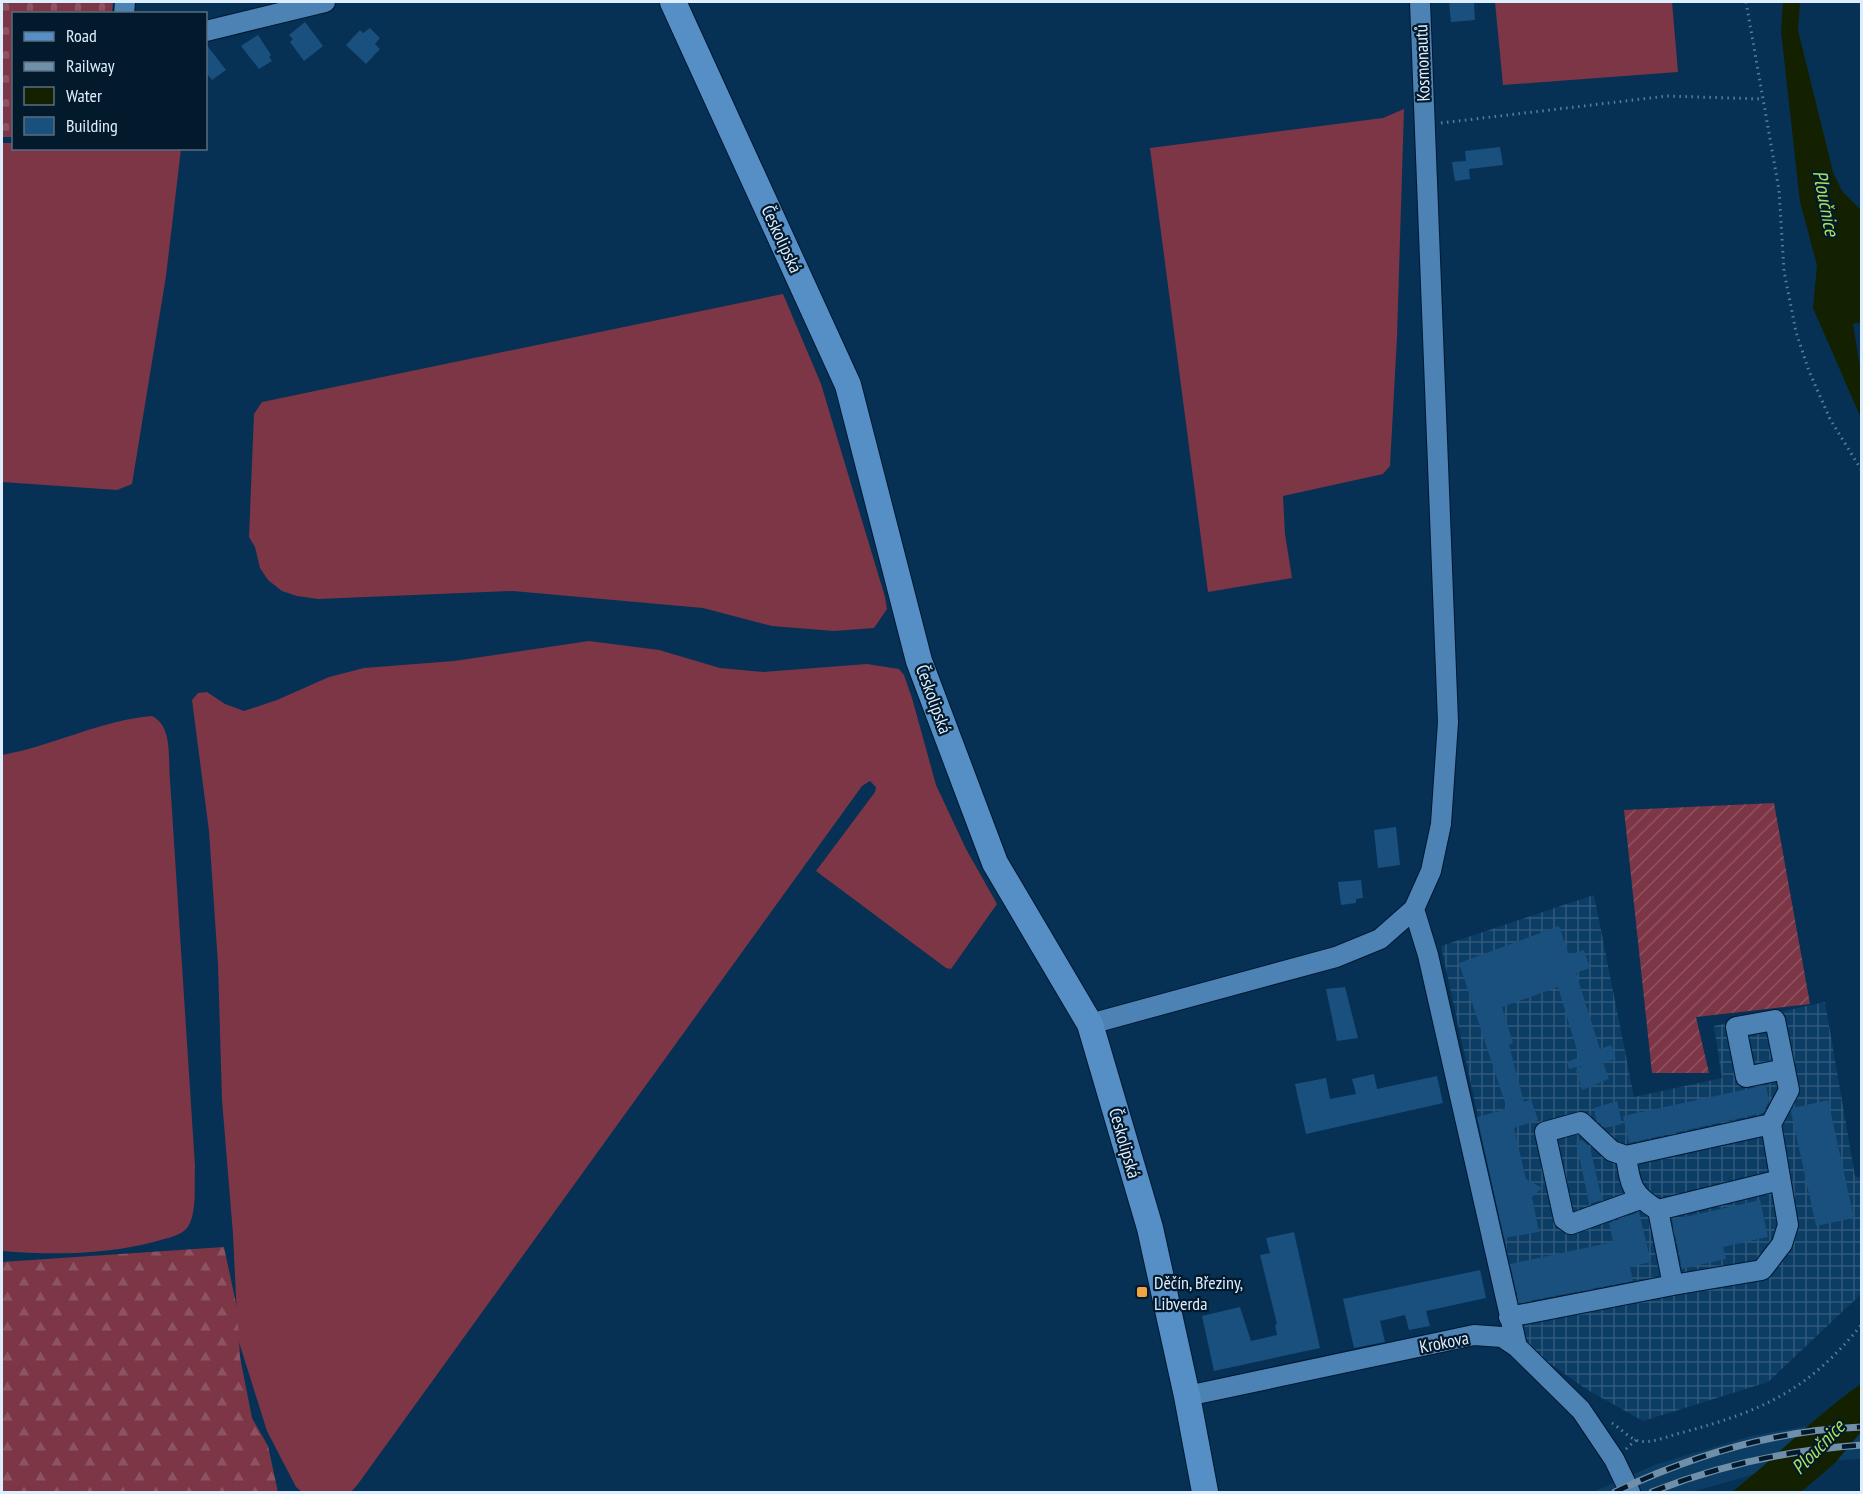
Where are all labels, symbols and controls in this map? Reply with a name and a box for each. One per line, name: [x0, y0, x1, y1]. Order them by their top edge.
legend: [12, 12, 207, 150]
text: Road: [66, 24, 97, 47]
street label: Kosmonautů: [1409, 24, 1435, 102]
text: Railway: [66, 54, 115, 77]
text: Water: [66, 84, 102, 107]
text: Building: [66, 114, 118, 137]
water label: Ploučnice: [1807, 168, 1845, 240]
street label: Českolipská: [756, 201, 808, 277]
street label: Českolipská: [911, 661, 957, 737]
street label: Českolipská: [1104, 1105, 1146, 1181]
place label: Děčín, Březiny, Libverda: [1154, 1271, 1243, 1315]
marker: Děčín, Březiny, Libverda: [1135, 1285, 1149, 1299]
street label: Krokova: [1417, 1326, 1471, 1358]
water label: Ploučnice: [1786, 1413, 1852, 1480]

